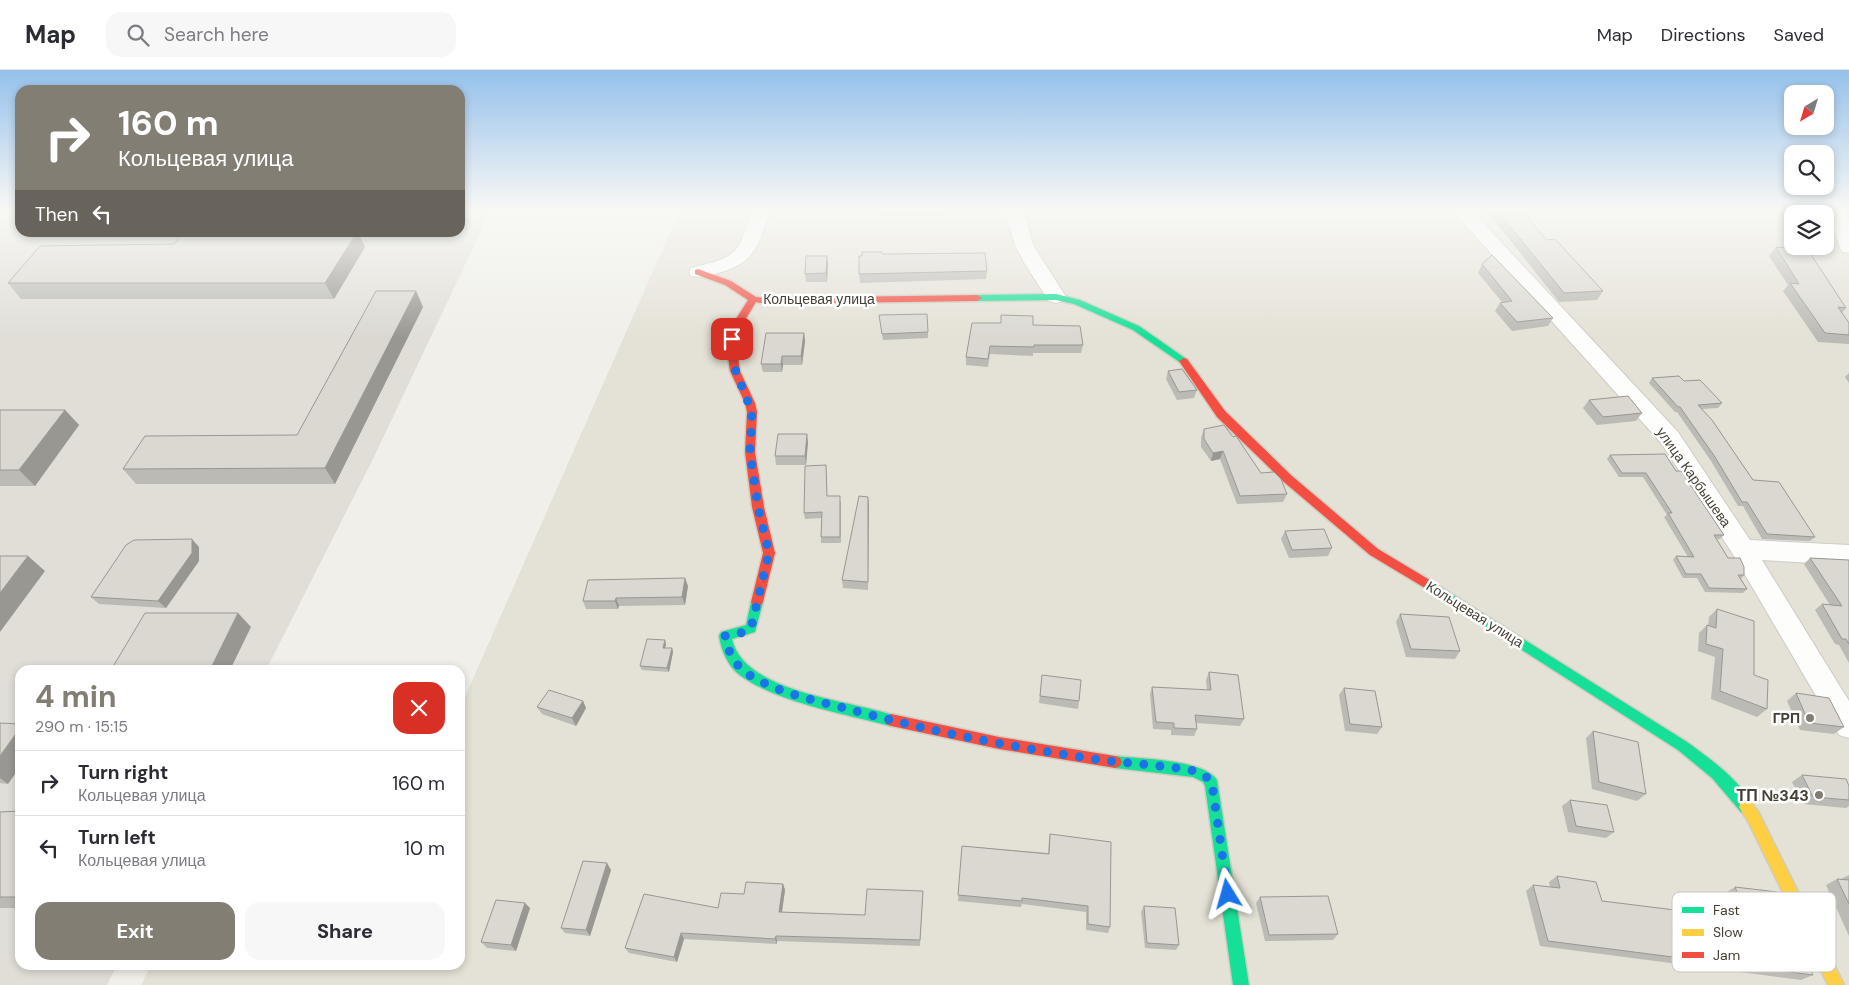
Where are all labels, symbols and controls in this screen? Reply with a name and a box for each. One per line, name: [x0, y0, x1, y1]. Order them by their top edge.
search box: [106, 12, 456, 57]
text: Map: [25, 19, 76, 50]
icon: search: [124, 21, 152, 49]
text: Search here: [164, 22, 269, 47]
text: Map: [1597, 23, 1633, 47]
text: Directions: [1661, 23, 1746, 47]
text: Saved: [1774, 23, 1824, 47]
north arrow: [1784, 85, 1834, 135]
map controls: [1784, 85, 1834, 255]
text: 160 m: [118, 100, 219, 146]
icon: right: [35, 105, 100, 170]
text: Кольцевая улица: [118, 144, 293, 173]
button: search: [1784, 145, 1834, 195]
icon: left: [88, 200, 116, 228]
text: Then: [35, 202, 78, 227]
button: layers: [1784, 205, 1834, 255]
street label: Кольцевая улица: [763, 290, 875, 308]
pin: [711, 318, 753, 360]
icon: arrive: [718, 325, 746, 353]
street label: улица Карбышева: [1653, 423, 1735, 531]
street label: Кольцевая улица: [1423, 577, 1527, 651]
text: 4 min: [35, 677, 117, 716]
button: close: [393, 682, 445, 734]
place label: ГРП: [1773, 709, 1800, 727]
marker: ГРП: [1804, 712, 1816, 724]
text: 290 m · 15:15: [35, 716, 128, 737]
text: Turn right: [78, 760, 168, 785]
icon: right: [35, 769, 63, 797]
text: 160 m: [392, 771, 445, 796]
text: Кольцевая улица: [78, 785, 206, 806]
place label: ТП №343: [1736, 785, 1809, 806]
marker: ТП №343: [1813, 789, 1825, 801]
text: Turn left: [78, 825, 156, 850]
icon: left: [35, 834, 63, 862]
text: 10 m: [404, 836, 445, 861]
text: Кольцевая улица: [78, 850, 206, 871]
position arrow: [1201, 867, 1253, 919]
legend: [1672, 892, 1836, 972]
text: Fast: [1713, 901, 1740, 919]
button: Exit: [35, 902, 235, 960]
button: Share: [245, 902, 445, 960]
text: Slow: [1713, 923, 1743, 941]
text: Jam: [1713, 946, 1740, 964]

